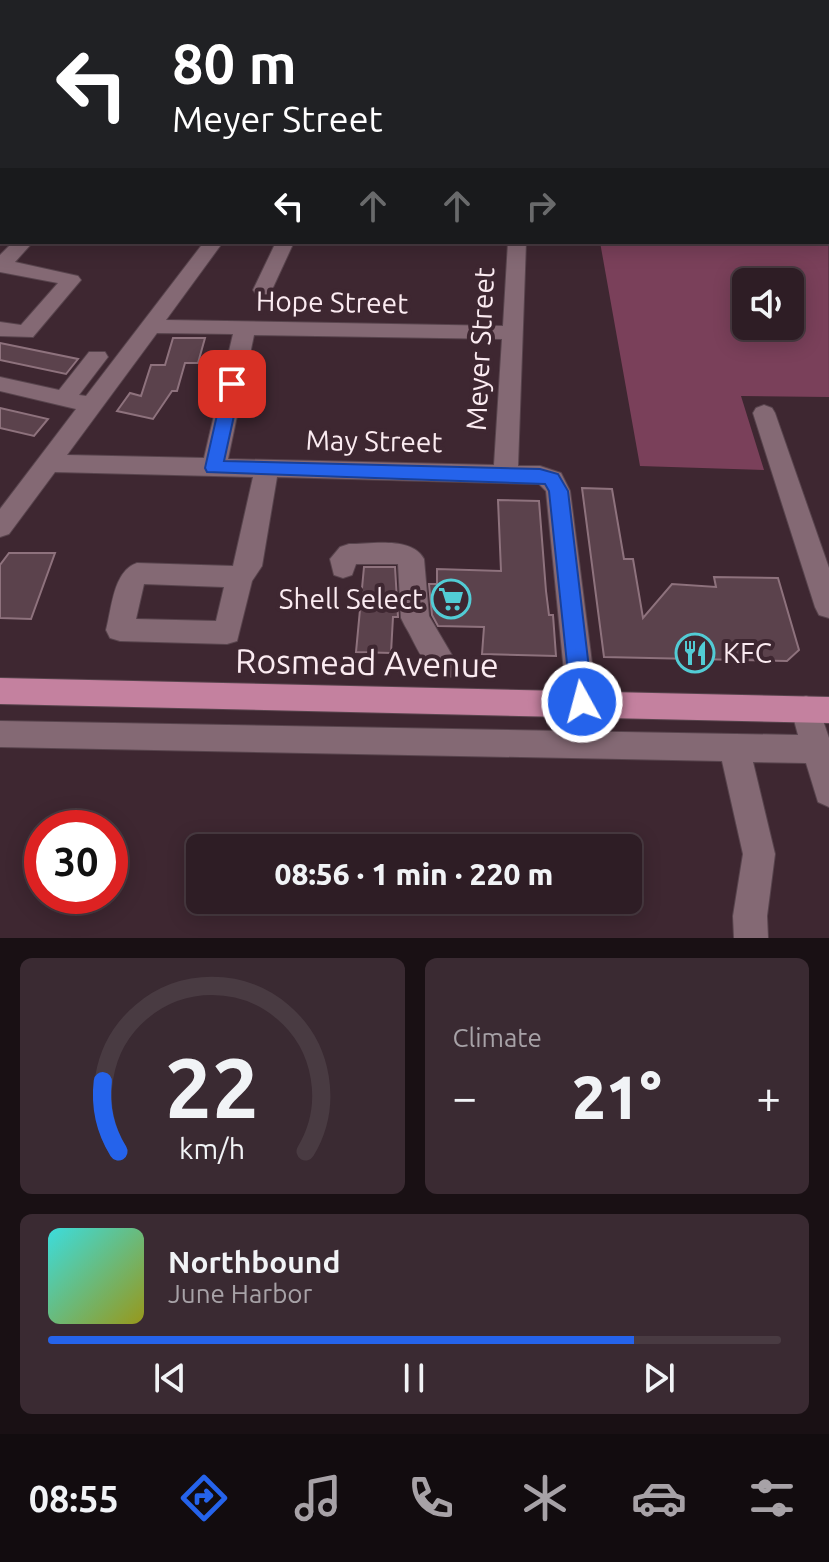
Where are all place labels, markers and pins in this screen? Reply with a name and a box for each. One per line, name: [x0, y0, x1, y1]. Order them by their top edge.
pin: [198, 350, 266, 418]
supermarket icon: Shell Select: [430, 578, 472, 620]
place label: Shell Select: [279, 583, 423, 614]
restaurant icon: KFC: [674, 632, 716, 674]
place label: KFC: [723, 637, 772, 668]

